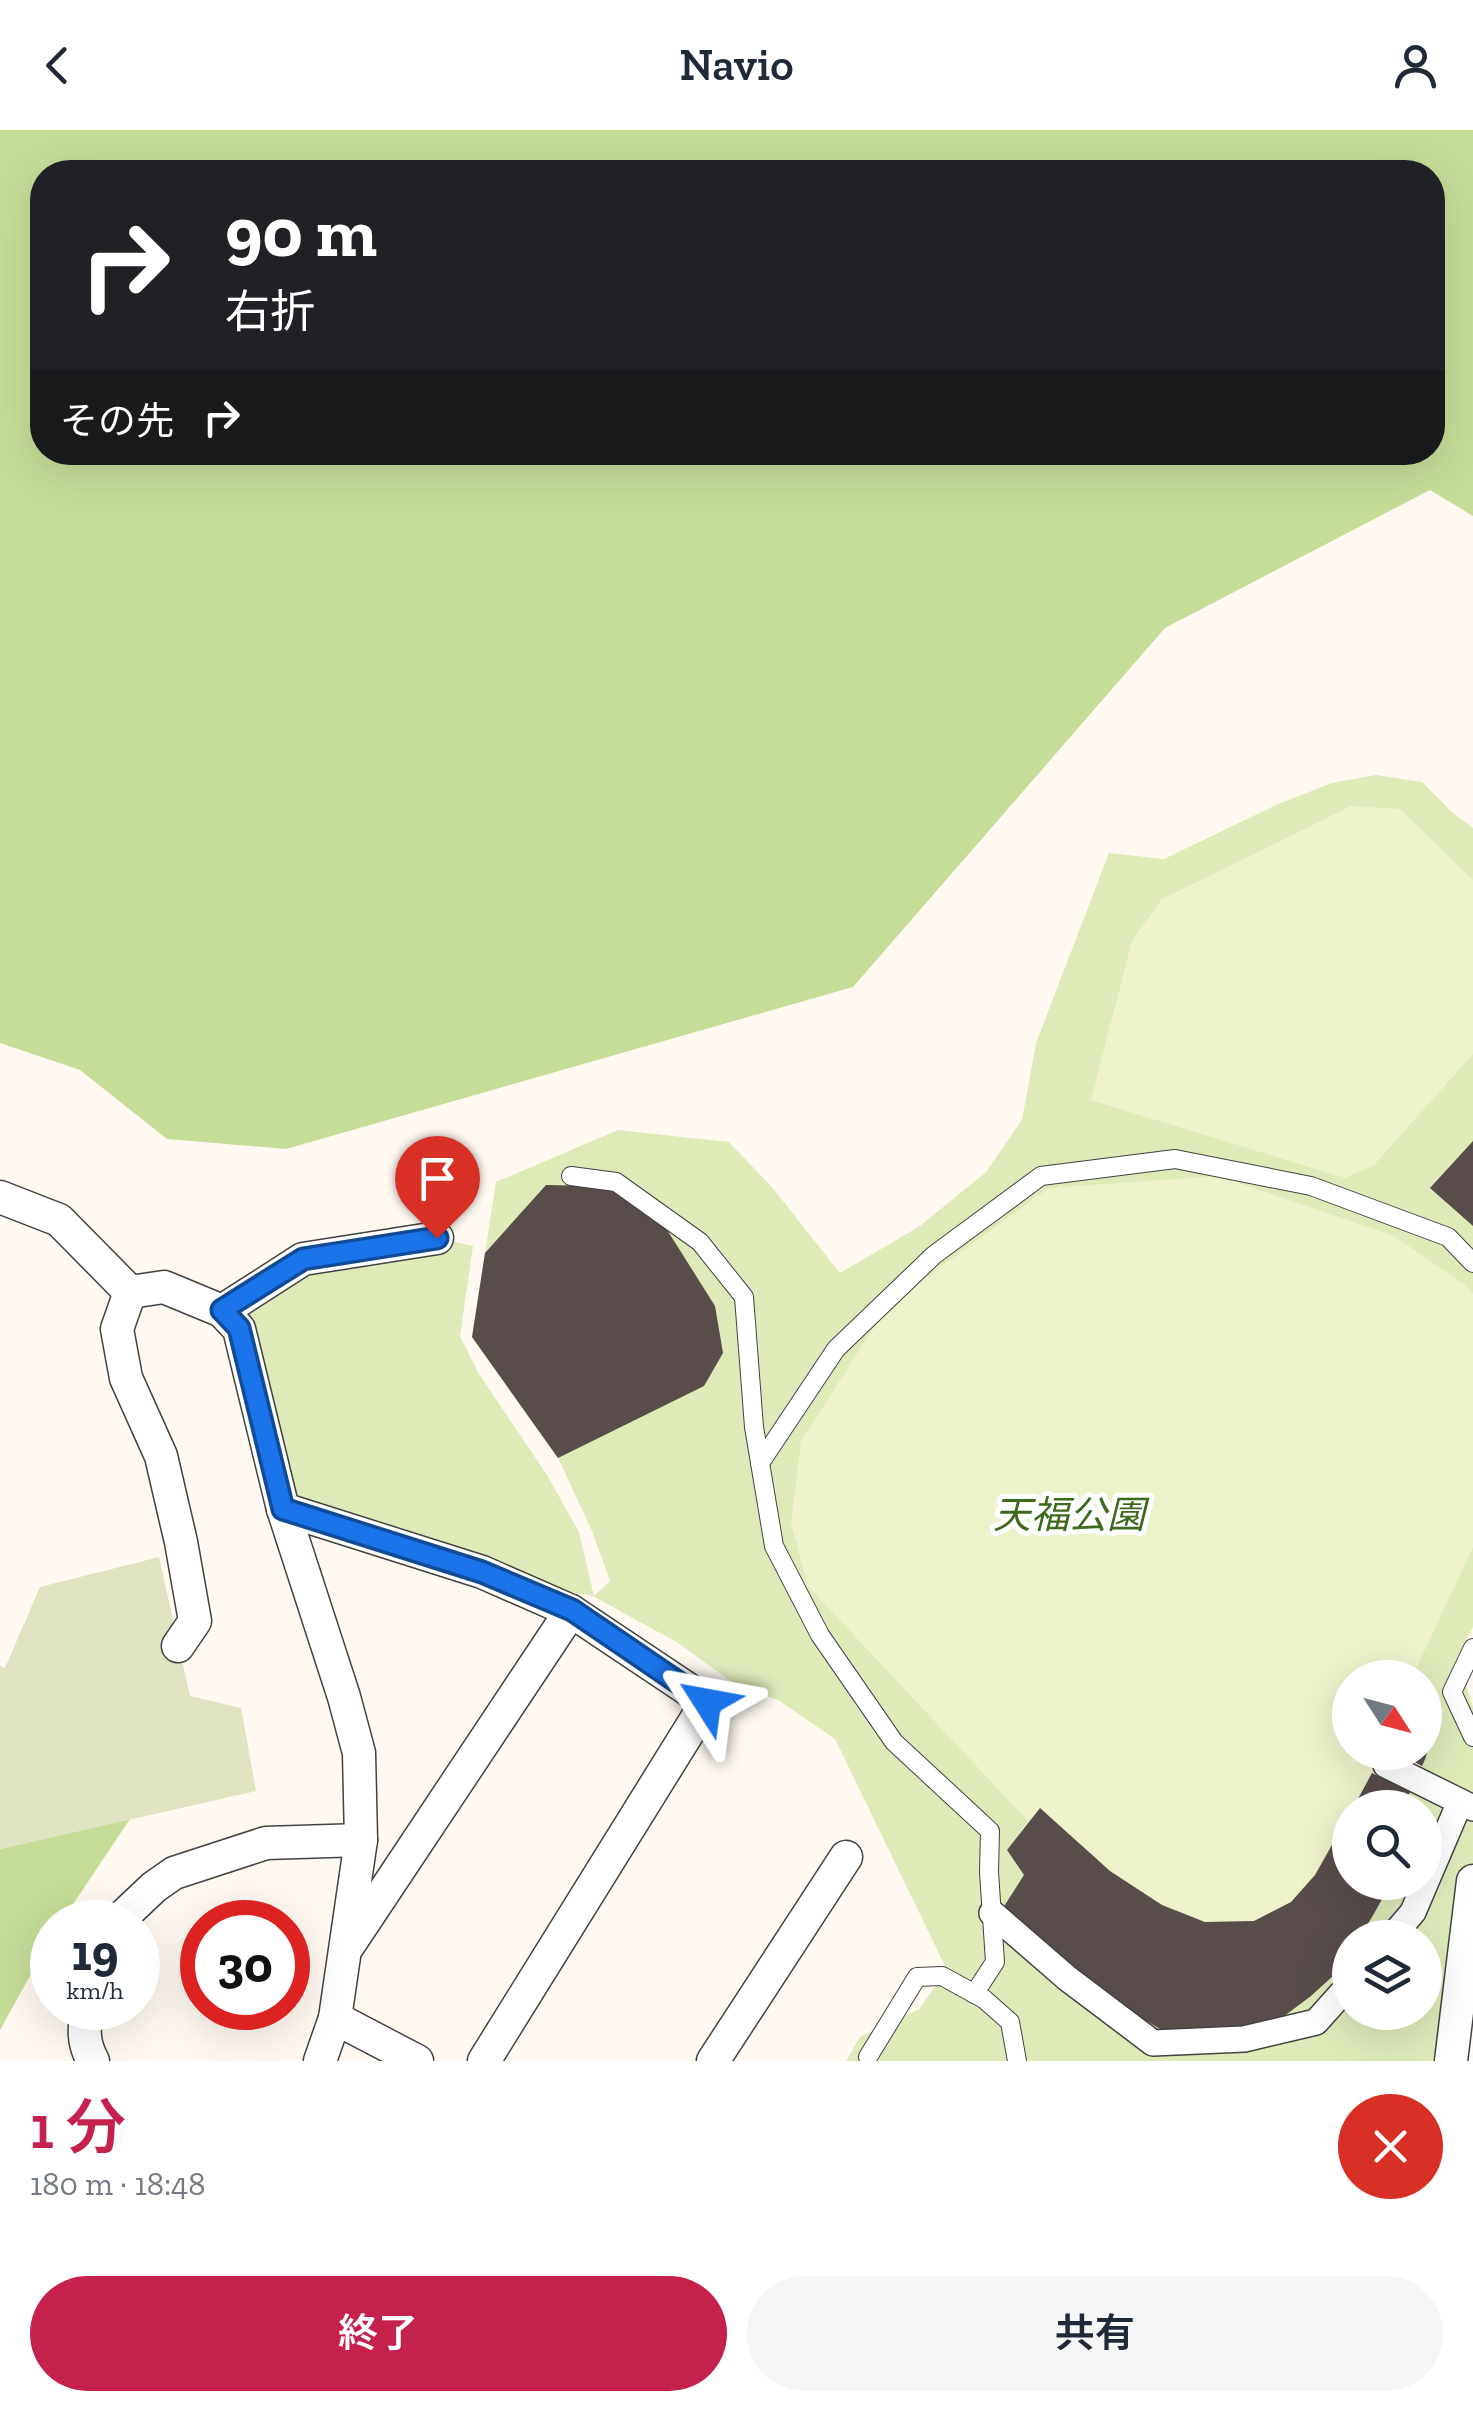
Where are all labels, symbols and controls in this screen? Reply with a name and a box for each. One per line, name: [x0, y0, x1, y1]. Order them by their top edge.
icon: back: [30, 38, 85, 93]
text: Navio: [679, 38, 794, 92]
icon: person: [1388, 38, 1443, 93]
text: 90 m: [225, 190, 377, 274]
icon: right: [60, 200, 190, 330]
text: 右折: [225, 285, 315, 339]
icon: right: [194, 390, 249, 445]
text: その先: [60, 398, 174, 444]
pin: [395, 1136, 480, 1239]
icon: arrive: [410, 1151, 465, 1206]
park label: 天福公園: [993, 1492, 1150, 1538]
position arrow: [655, 1650, 759, 1754]
north arrow: [1332, 1660, 1442, 1770]
map controls: [1332, 1660, 1442, 2030]
button: search: [1332, 1790, 1442, 1900]
speed limit sign: 30: [180, 1900, 310, 2030]
button: layers: [1332, 1920, 1442, 2030]
text: 19: [72, 1923, 118, 1983]
text: km/h: [66, 1975, 124, 2005]
text: 1 分: [30, 2091, 126, 2163]
button: close: [1338, 2094, 1443, 2199]
text: 180 m · 18:48: [30, 2165, 206, 2203]
button: 終了: [30, 2276, 727, 2391]
button: 共有: [747, 2276, 1443, 2391]

